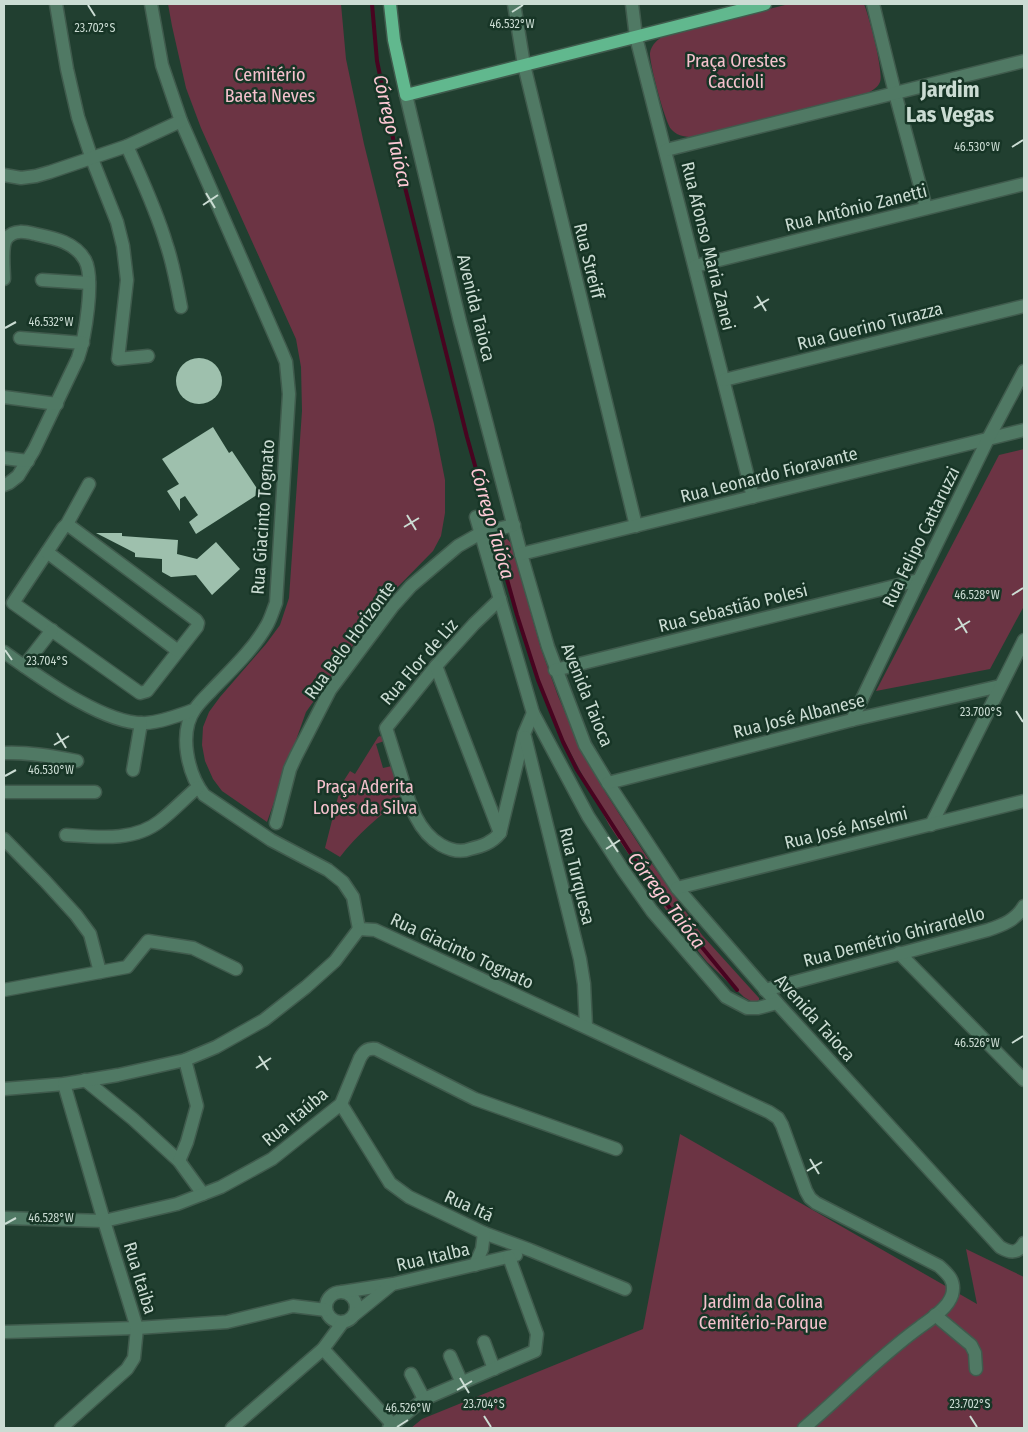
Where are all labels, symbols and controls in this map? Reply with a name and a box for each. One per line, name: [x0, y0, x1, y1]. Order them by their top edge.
text: 46.532°W: [489, 17, 535, 31]
text: 23.702°S: [75, 21, 116, 35]
park label: Praça Orestes Caccioli: [686, 50, 786, 93]
park label: Cemitério Baeta Neves: [225, 64, 316, 107]
water label: Córrego Taióca: [368, 73, 417, 190]
district label: Jardim Las Vegas: [906, 76, 994, 128]
text: 46.530°W: [954, 140, 1000, 154]
street label: Rua Afonso Maria Zanei: [676, 159, 740, 333]
street label: Rua Antônio Zanetti: [783, 180, 929, 236]
street label: Rua Streiff: [569, 221, 609, 303]
street label: Avenida Taioca: [452, 252, 500, 364]
street label: Rua Guerino Turazza: [795, 297, 945, 355]
text: 46.532°W: [28, 315, 74, 329]
street label: Rua Giacinto Tognato: [247, 439, 279, 595]
street label: Rua Leonardo Fioravante: [678, 442, 860, 508]
street label: Rua Felipo Cattaruzzi: [877, 463, 965, 611]
water label: Córrego Taióca: [466, 465, 519, 582]
street label: Rua Belo Horizonte: [300, 576, 400, 704]
street label: Rua Sebastião Polesi: [656, 579, 810, 637]
text: 46.528°W: [954, 588, 1000, 602]
street label: Rua Flor de Liz: [376, 614, 462, 710]
street label: Avenida Taioca: [556, 640, 618, 750]
text: 23.704°S: [26, 654, 68, 668]
street label: Rua José Albanese: [731, 689, 867, 743]
text: 23.700°S: [960, 705, 1002, 719]
text: 46.530°W: [28, 763, 74, 777]
park label: Praça Aderita Lopes da Silva: [313, 776, 418, 819]
street label: Rua José Anselmi: [782, 802, 910, 854]
street label: Rua Turquesa: [554, 825, 600, 927]
water label: Córrego Taióca: [623, 847, 710, 953]
street label: Rua Demétrio Ghirardello: [801, 902, 987, 972]
street label: Rua Giacinto Tognato: [387, 908, 537, 994]
street label: Avenida Taioca: [770, 970, 860, 1066]
text: 46.526°W: [954, 1036, 1000, 1050]
street label: Rua Itaúba: [258, 1083, 333, 1151]
street label: Rua Itá: [441, 1185, 497, 1227]
text: 46.528°W: [28, 1211, 74, 1225]
street label: Rua Italba: [394, 1238, 472, 1276]
street label: Rua Itaiba: [119, 1239, 161, 1317]
park label: Jardim da Colina Cemitério-Parque: [699, 1291, 827, 1334]
text: 23.704°S: [463, 1397, 505, 1411]
text: 23.702°S: [950, 1397, 991, 1411]
text: 46.526°W: [385, 1401, 431, 1415]

